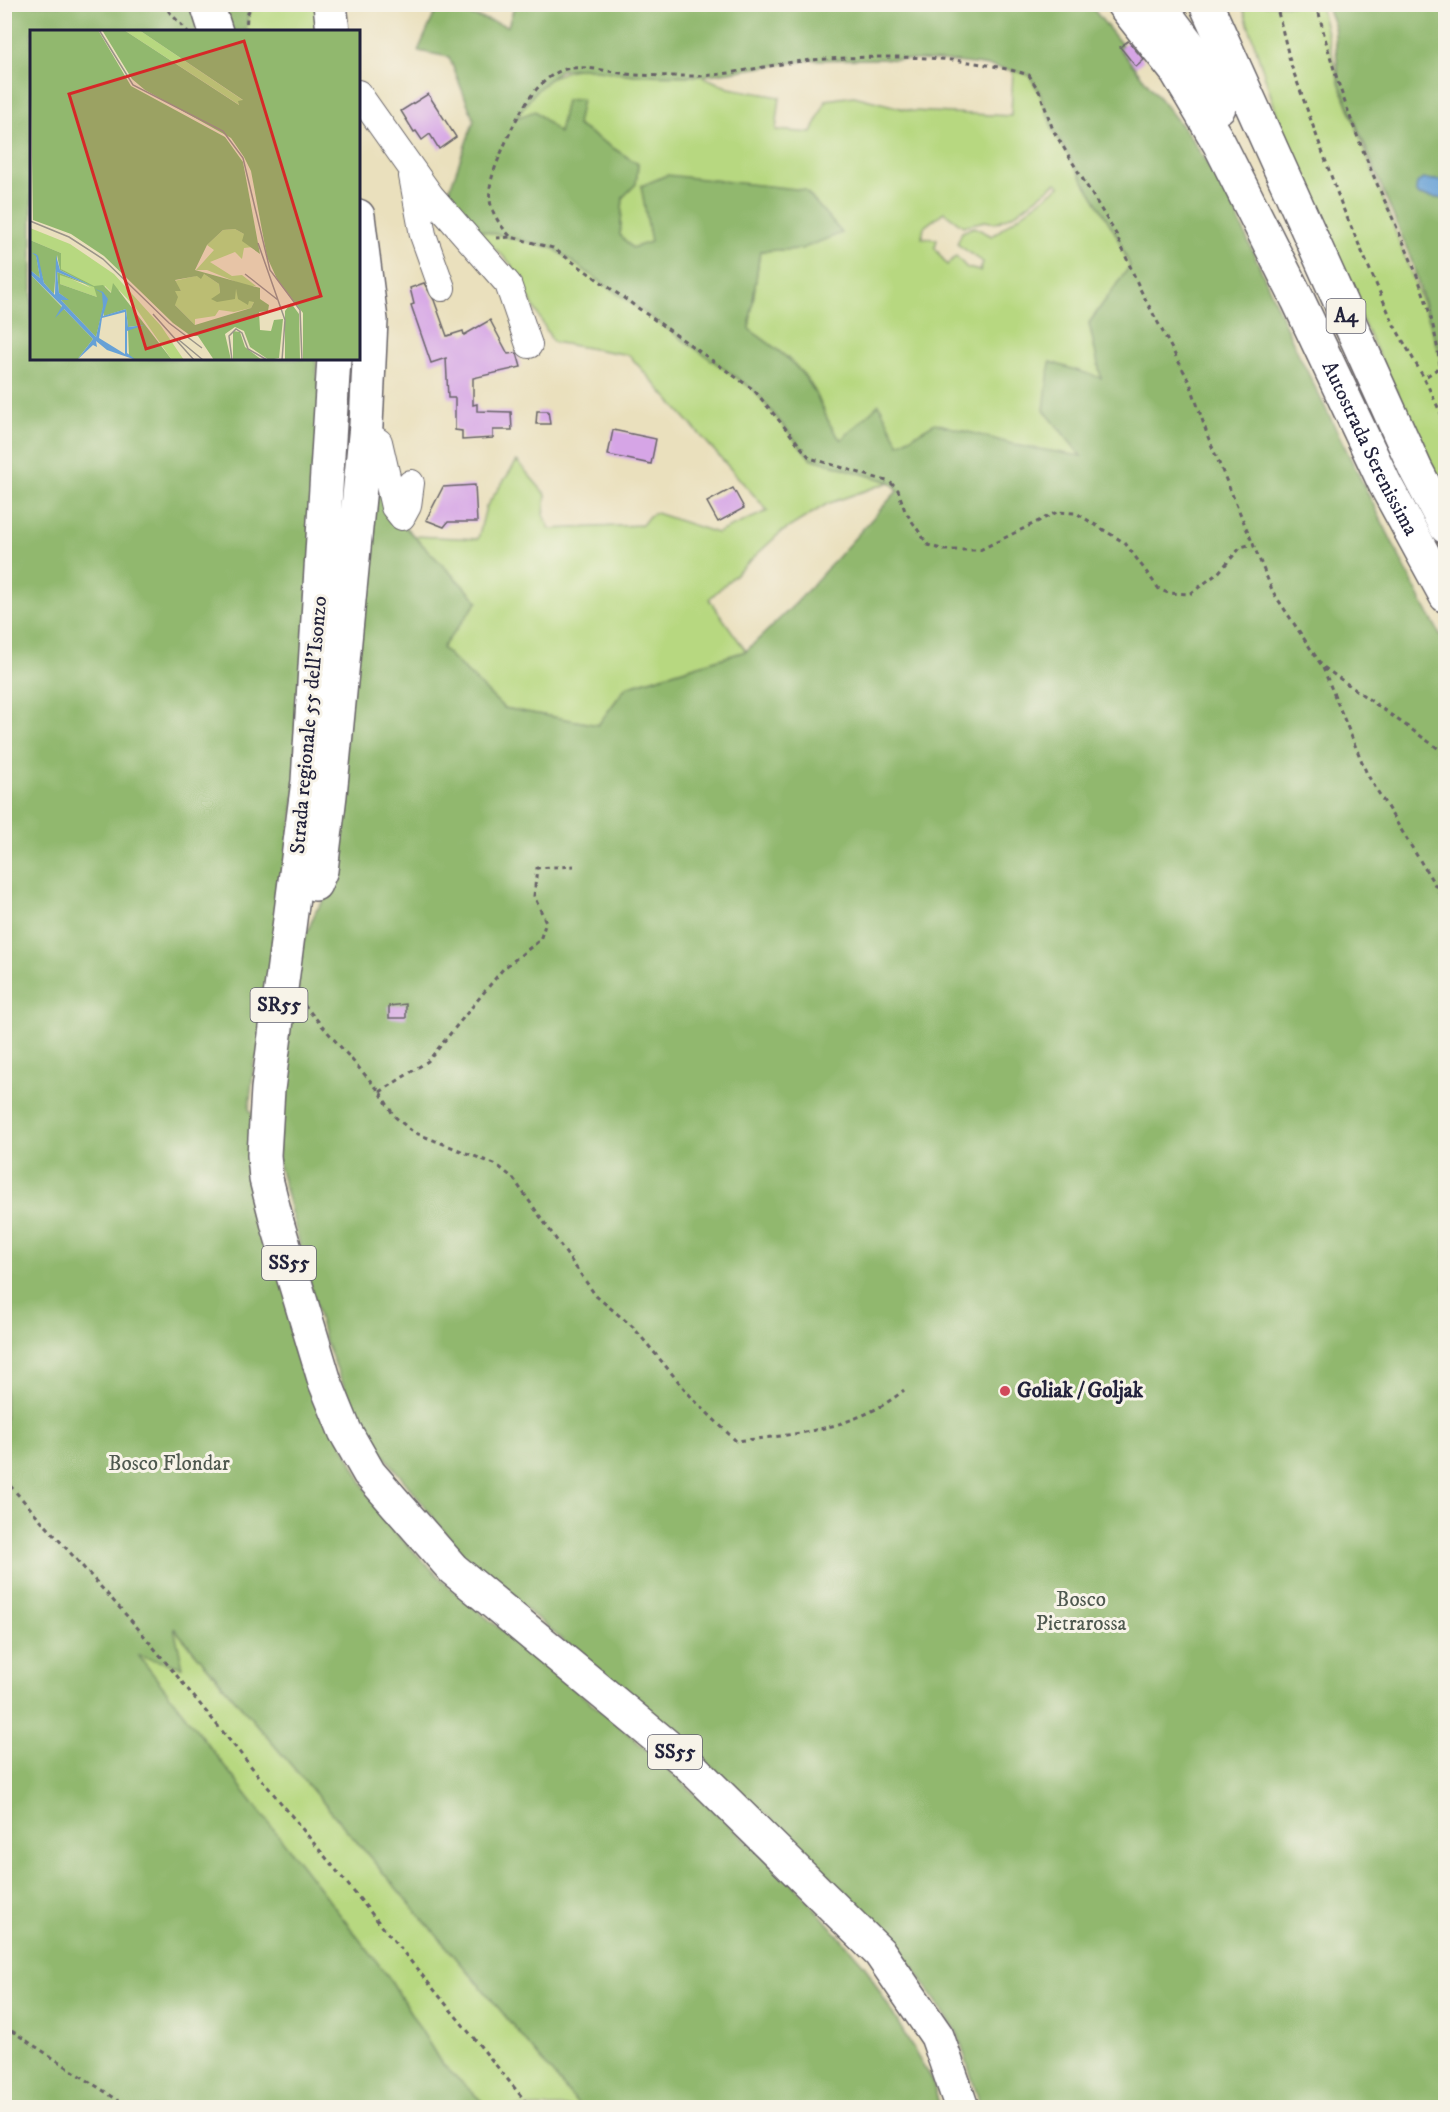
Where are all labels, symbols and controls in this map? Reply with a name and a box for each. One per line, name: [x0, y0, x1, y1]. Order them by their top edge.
inset map: [30, 30, 360, 360]
road number: A4: [1326, 299, 1366, 333]
street label: Autostrada Serenissima: [1316, 357, 1424, 541]
street label: Strada regionale 55 dell'Isonzo: [285, 595, 333, 855]
road number: SR55: [250, 988, 308, 1022]
road number: SS55: [262, 1246, 316, 1280]
place label: Goliak / Goljak: [1017, 1378, 1144, 1405]
marker: Goliak / Goljak: [998, 1384, 1012, 1398]
park label: Bosco Flondar: [108, 1451, 230, 1477]
park label: Bosco Pietrarossa: [1036, 1587, 1126, 1637]
road number: SS55: [648, 1735, 702, 1769]

